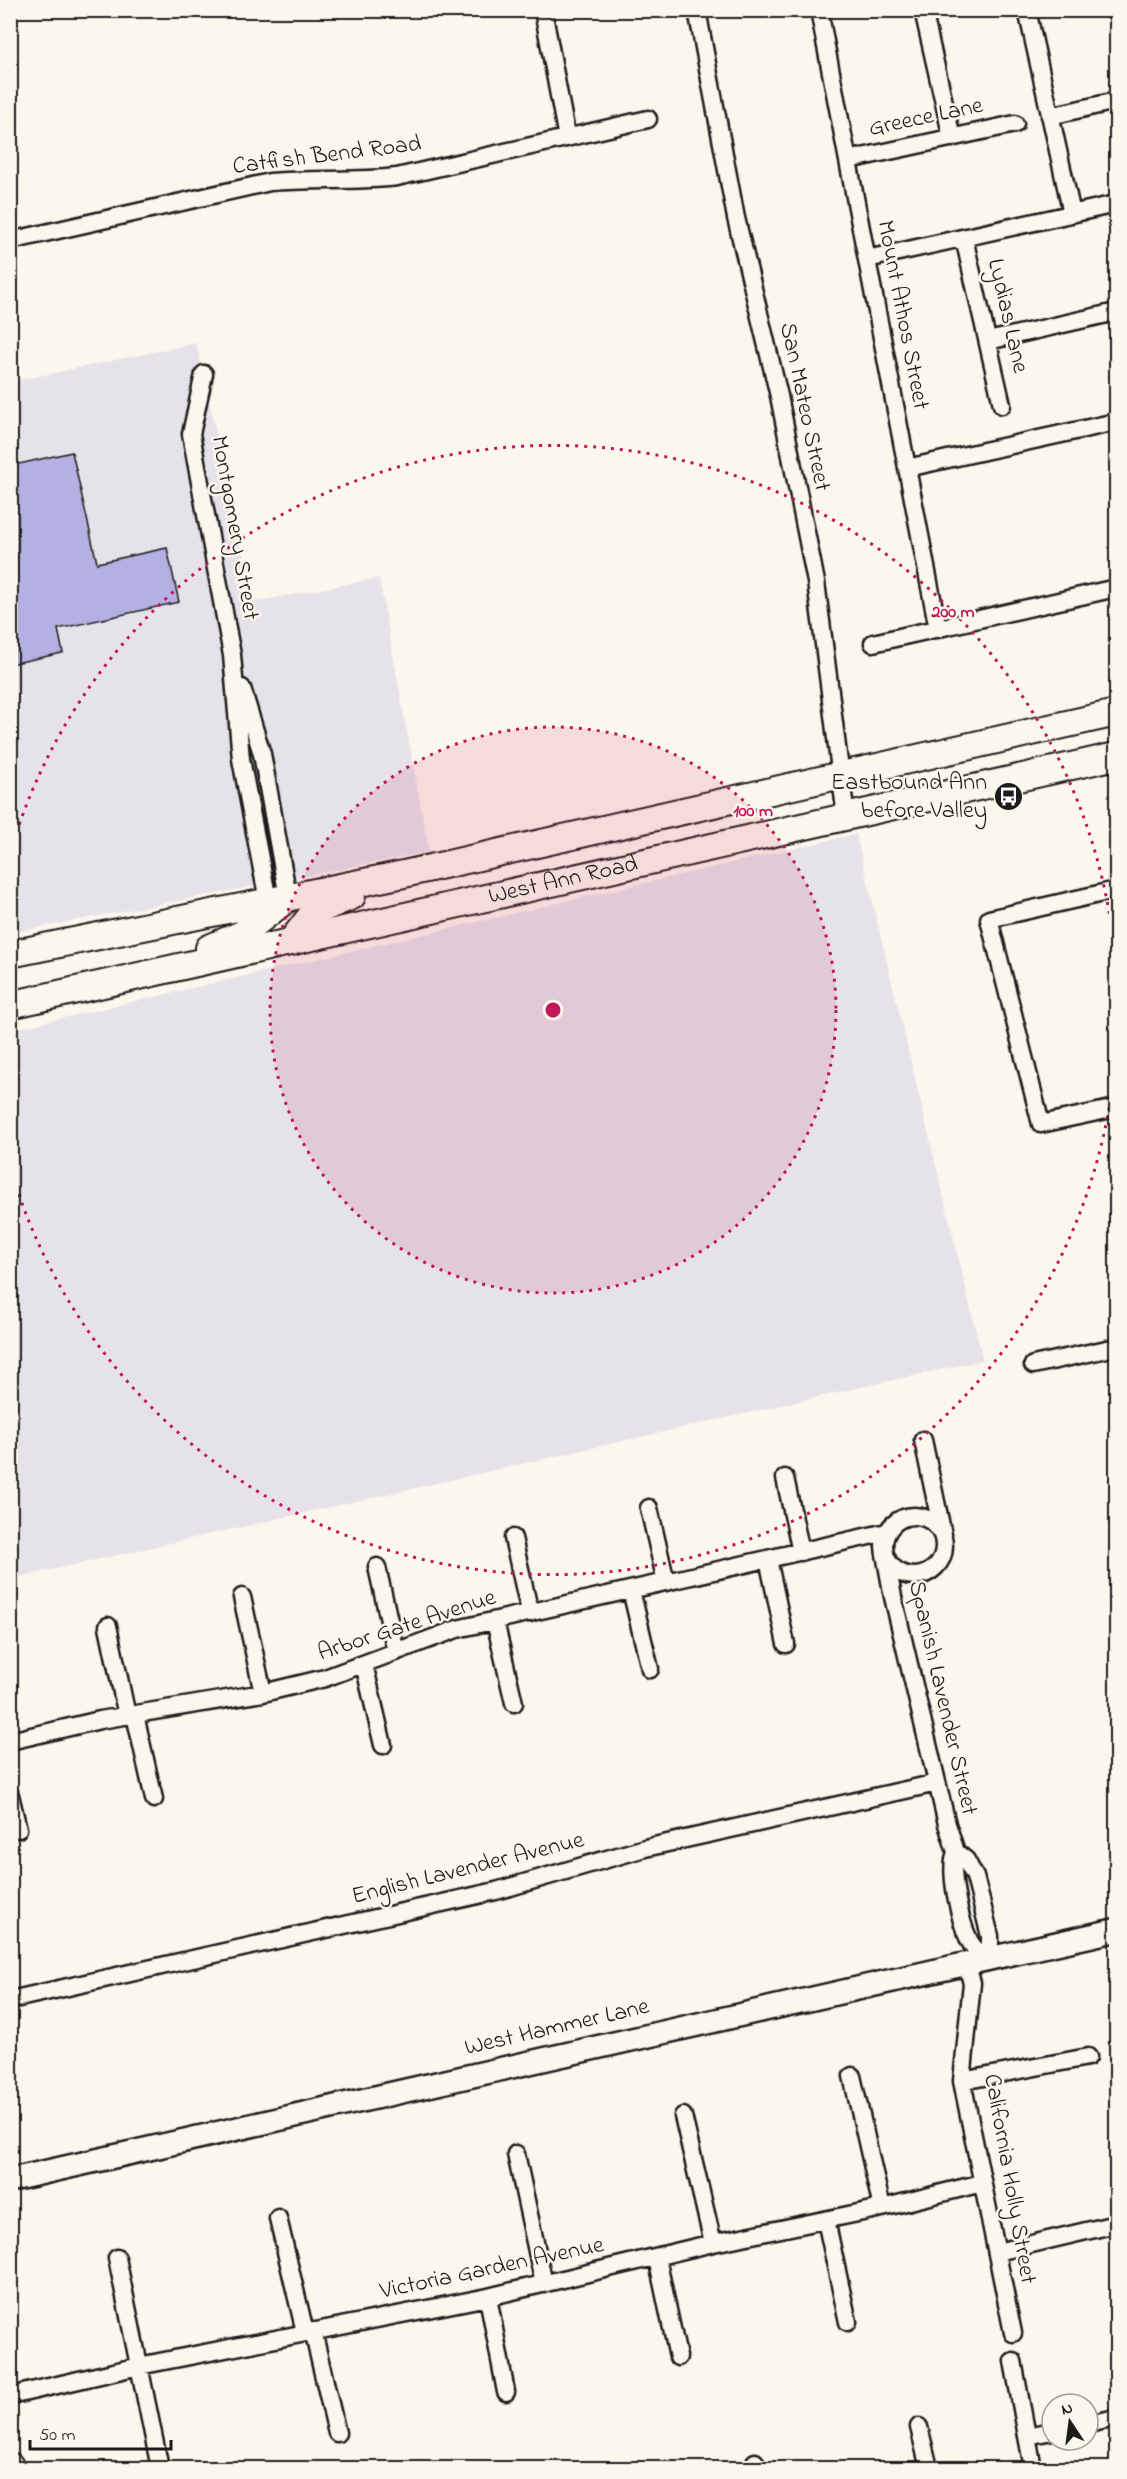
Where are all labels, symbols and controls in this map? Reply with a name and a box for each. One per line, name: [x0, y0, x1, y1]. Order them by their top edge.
street label: Greece Lane: [866, 89, 987, 147]
street label: Catfish Bend Road: [231, 127, 424, 185]
street label: Mount Athos Street: [867, 217, 937, 413]
street label: Lydias Lane: [976, 255, 1037, 377]
street label: San Mateo Street: [769, 319, 839, 495]
street label: Montgomery Street: [200, 433, 267, 623]
text: 200 m: [931, 600, 975, 626]
place label: Eastbound Ann before Valley: [831, 766, 987, 830]
bus stop icon: Eastbound Ann before Valley: [992, 781, 1024, 813]
text: 100 m: [733, 799, 773, 825]
street label: West Ann Road: [485, 847, 642, 914]
centre of rings: [543, 1000, 563, 1020]
street label: Spanish Lavender Street: [898, 1577, 986, 1819]
street label: Arbor Gate Avenue: [313, 1581, 501, 1671]
street label: English Lavender Avenue: [348, 1823, 588, 1915]
street label: West Hammer Lane: [461, 1990, 653, 2066]
street label: California Holly Street: [972, 2071, 1045, 2287]
street label: Victoria Garden Avenue: [376, 2228, 607, 2310]
north arrow: [1040, 2392, 1100, 2452]
text: N: [1059, 2396, 1075, 2422]
scale bar: [30, 2413, 171, 2451]
text: 50 m: [39, 2423, 76, 2449]

